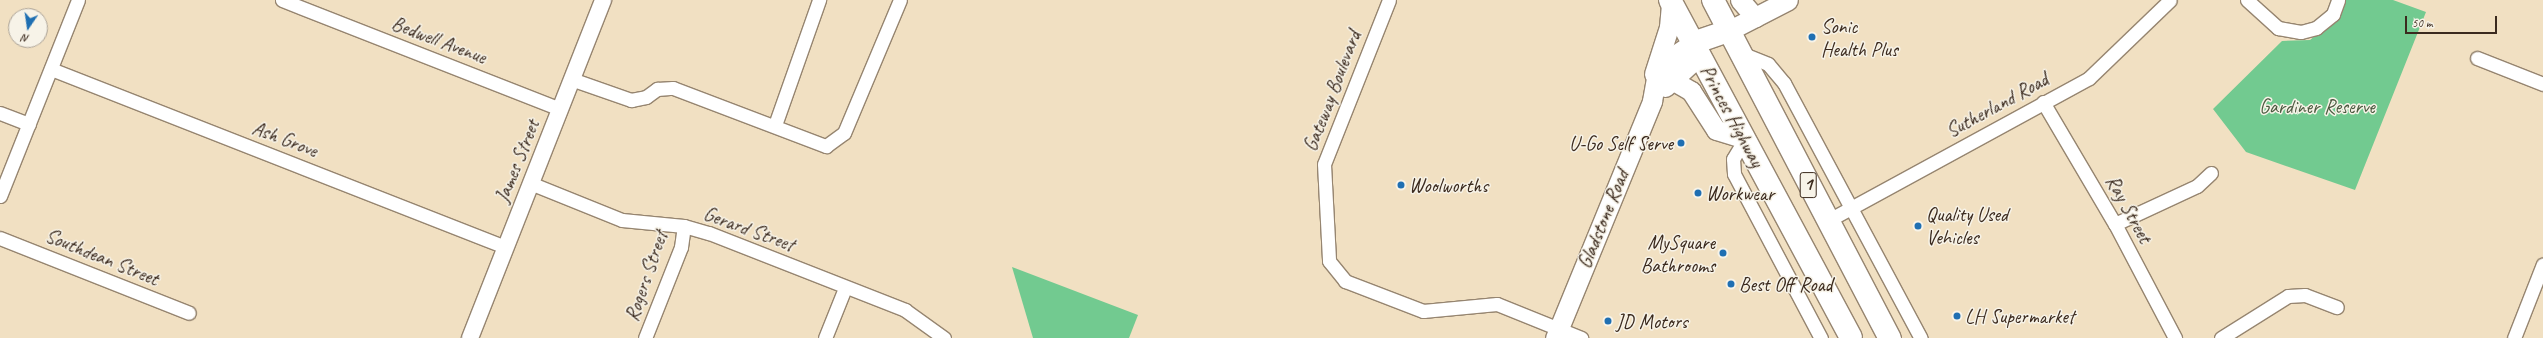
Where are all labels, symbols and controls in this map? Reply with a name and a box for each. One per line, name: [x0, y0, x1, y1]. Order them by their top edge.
north arrow: [8, 8, 48, 48]
scale bar: [2407, 8, 2499, 34]
street label: Bedwell Avenue: [388, 11, 490, 69]
place label: Sonic Health Plus: [1821, 14, 1898, 61]
text: 50 m: [2412, 15, 2432, 31]
street label: Gateway Boulevard: [1298, 27, 1366, 155]
text: N: [21, 31, 30, 46]
marker: Sonic Health Plus: [1806, 31, 1818, 43]
street label: Princes Highway: [1695, 61, 1769, 171]
street label: Sutherland Road: [1942, 67, 2052, 143]
park label: Gardiner Reserve: [2259, 94, 2375, 118]
street label: Ash Grove: [249, 116, 321, 162]
street label: James Street: [489, 116, 545, 206]
place label: U-Go Self Serve: [1569, 131, 1673, 155]
marker: U-Go Self Serve: [1676, 138, 1686, 148]
street label: Gladstone Road: [1572, 166, 1634, 272]
road number: 1: [1799, 168, 1817, 202]
street label: Ray Street: [2101, 171, 2157, 247]
place label: Woolworths: [1409, 173, 1488, 197]
marker: Woolworths: [1396, 180, 1406, 190]
place label: Workwear: [1706, 181, 1774, 205]
marker: Workwear: [1693, 188, 1703, 198]
street label: Gerard Street: [700, 201, 798, 257]
place label: Quality Used Vehicles: [1926, 202, 2008, 249]
marker: Quality Used Vehicles: [1913, 221, 1923, 231]
street label: Southdean Street: [42, 223, 162, 291]
street label: Rogers Street: [619, 228, 673, 324]
place label: MySquare Bathrooms: [1641, 230, 1715, 277]
marker: MySquare Bathrooms: [1718, 248, 1728, 258]
place label: Best Off Road: [1739, 272, 1832, 296]
marker: Best Off Road: [1726, 279, 1736, 289]
place label: LH Supermarket: [1965, 304, 2075, 328]
place label: JD Motors: [1616, 309, 1688, 333]
marker: LH Supermarket: [1952, 311, 1962, 321]
marker: JD Motors: [1603, 316, 1613, 326]

